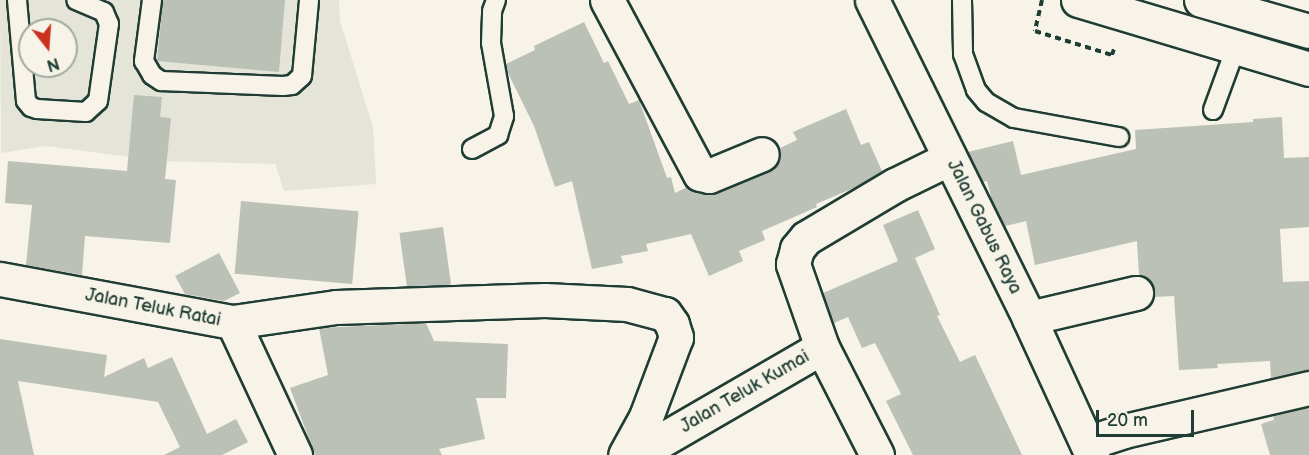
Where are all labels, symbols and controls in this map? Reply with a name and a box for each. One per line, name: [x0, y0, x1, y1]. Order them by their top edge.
north arrow: [18, 18, 78, 78]
text: N: [44, 53, 61, 75]
street label: Jalan Gabus Raya: [942, 156, 1026, 298]
street label: Jalan Teluk Ratai: [83, 284, 223, 332]
street label: Jalan Teluk Kumai: [676, 346, 814, 438]
scale bar: [1099, 398, 1196, 436]
text: 20 m: [1107, 410, 1148, 431]

